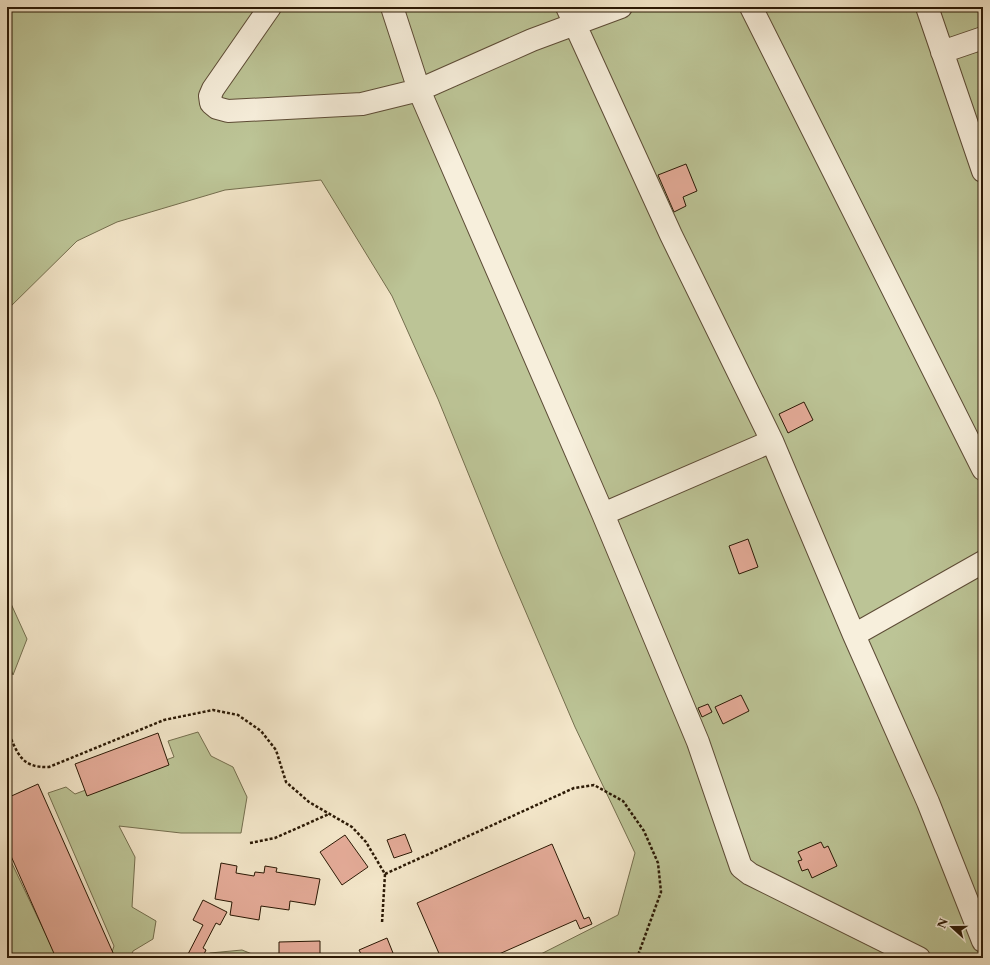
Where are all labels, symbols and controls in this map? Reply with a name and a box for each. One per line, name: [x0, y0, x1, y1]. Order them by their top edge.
north arrow: [932, 907, 972, 947]
text: N: [934, 916, 951, 930]

